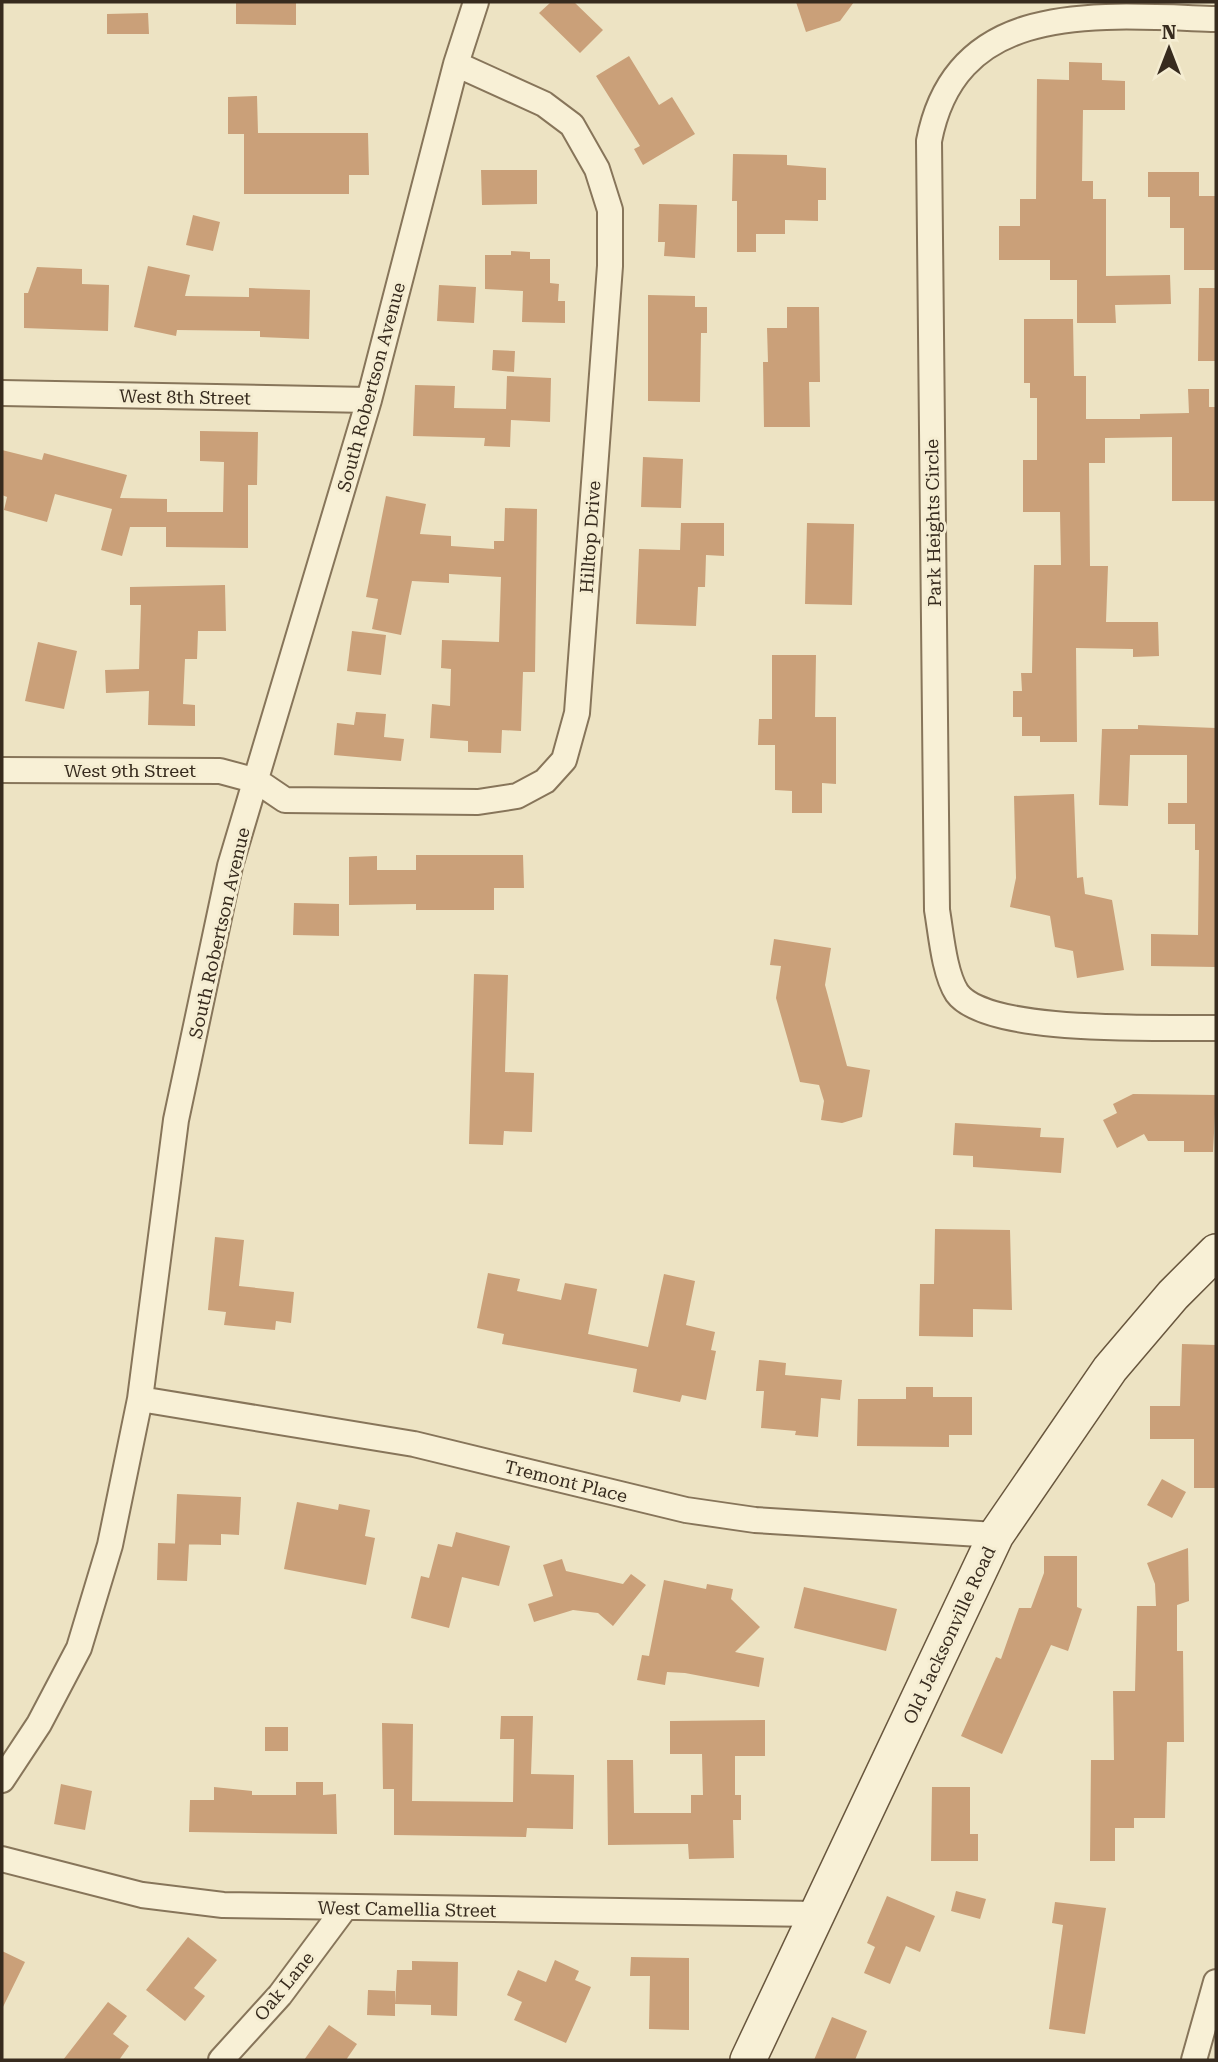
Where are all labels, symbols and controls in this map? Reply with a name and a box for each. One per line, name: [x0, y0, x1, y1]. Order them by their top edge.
north arrow: [1134, 14, 1204, 84]
text: N: [1162, 21, 1177, 44]
street label: South Robertson Avenue: [333, 280, 409, 494]
street label: West 8th Street: [119, 385, 251, 409]
street label: Park Heights Circle: [921, 439, 945, 607]
street label: Hilltop Drive: [576, 480, 604, 594]
street label: West 9th Street: [64, 760, 196, 781]
street label: South Robertson Avenue: [184, 825, 254, 1041]
street label: Tremont Place: [502, 1456, 630, 1506]
street label: Old Jacksonville Road: [899, 1542, 1000, 1727]
street label: West Camellia Street: [317, 1897, 497, 1921]
street label: Oak Lane: [250, 1947, 318, 2025]

